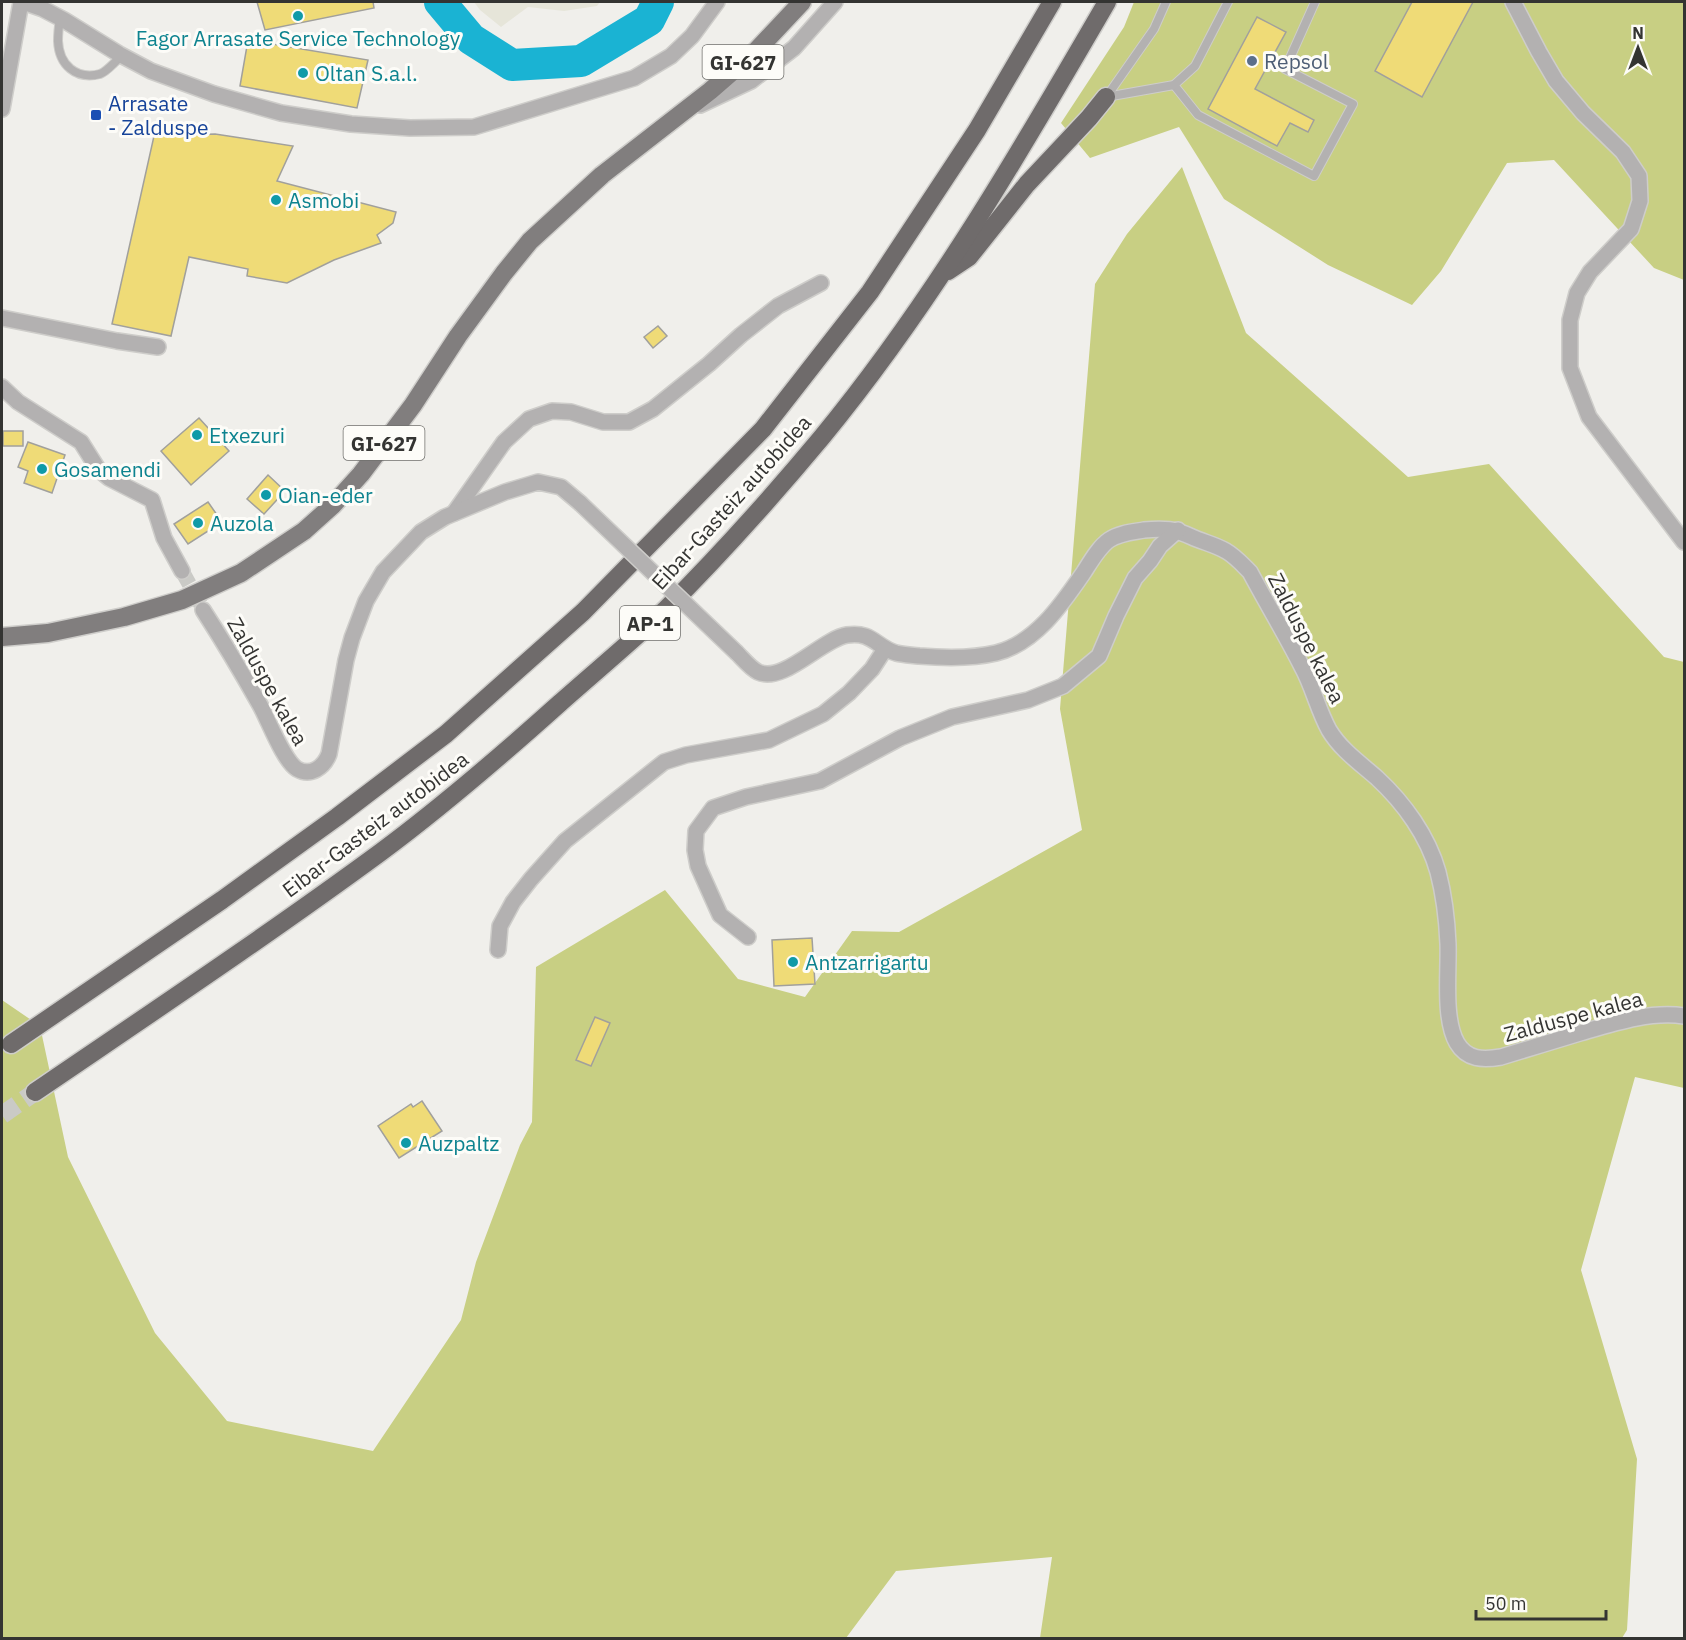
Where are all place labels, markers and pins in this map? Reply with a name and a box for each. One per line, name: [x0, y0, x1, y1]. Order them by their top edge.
marker: Fagor Arrasate Service Technology: [291, 9, 305, 23]
place label: Fagor Arrasate Service Technology: [136, 24, 461, 52]
place label: Repsol: [1264, 47, 1329, 75]
marker: Repsol: [1245, 54, 1259, 68]
place label: Oltan S.a.l.: [315, 59, 418, 87]
marker: Oltan S.a.l.: [296, 66, 310, 80]
place label: Arrasate - Zalduspe: [108, 89, 209, 141]
marker: Arrasate - Zalduspe: [89, 108, 103, 122]
place label: Asmobi: [288, 186, 359, 214]
marker: Asmobi: [269, 193, 283, 207]
place label: Etxezuri: [209, 421, 285, 449]
marker: Etxezuri: [190, 428, 204, 442]
place label: Gosamendi: [54, 455, 161, 483]
marker: Gosamendi: [35, 462, 49, 476]
place label: Oian-eder: [278, 481, 373, 509]
marker: Oian-eder: [259, 488, 273, 502]
place label: Auzola: [210, 509, 274, 537]
marker: Auzola: [191, 516, 205, 530]
place label: Antzarrigartu: [805, 948, 929, 976]
marker: Antzarrigartu: [786, 955, 800, 969]
place label: Auzpaltz: [418, 1129, 500, 1157]
marker: Auzpaltz: [399, 1136, 413, 1150]

